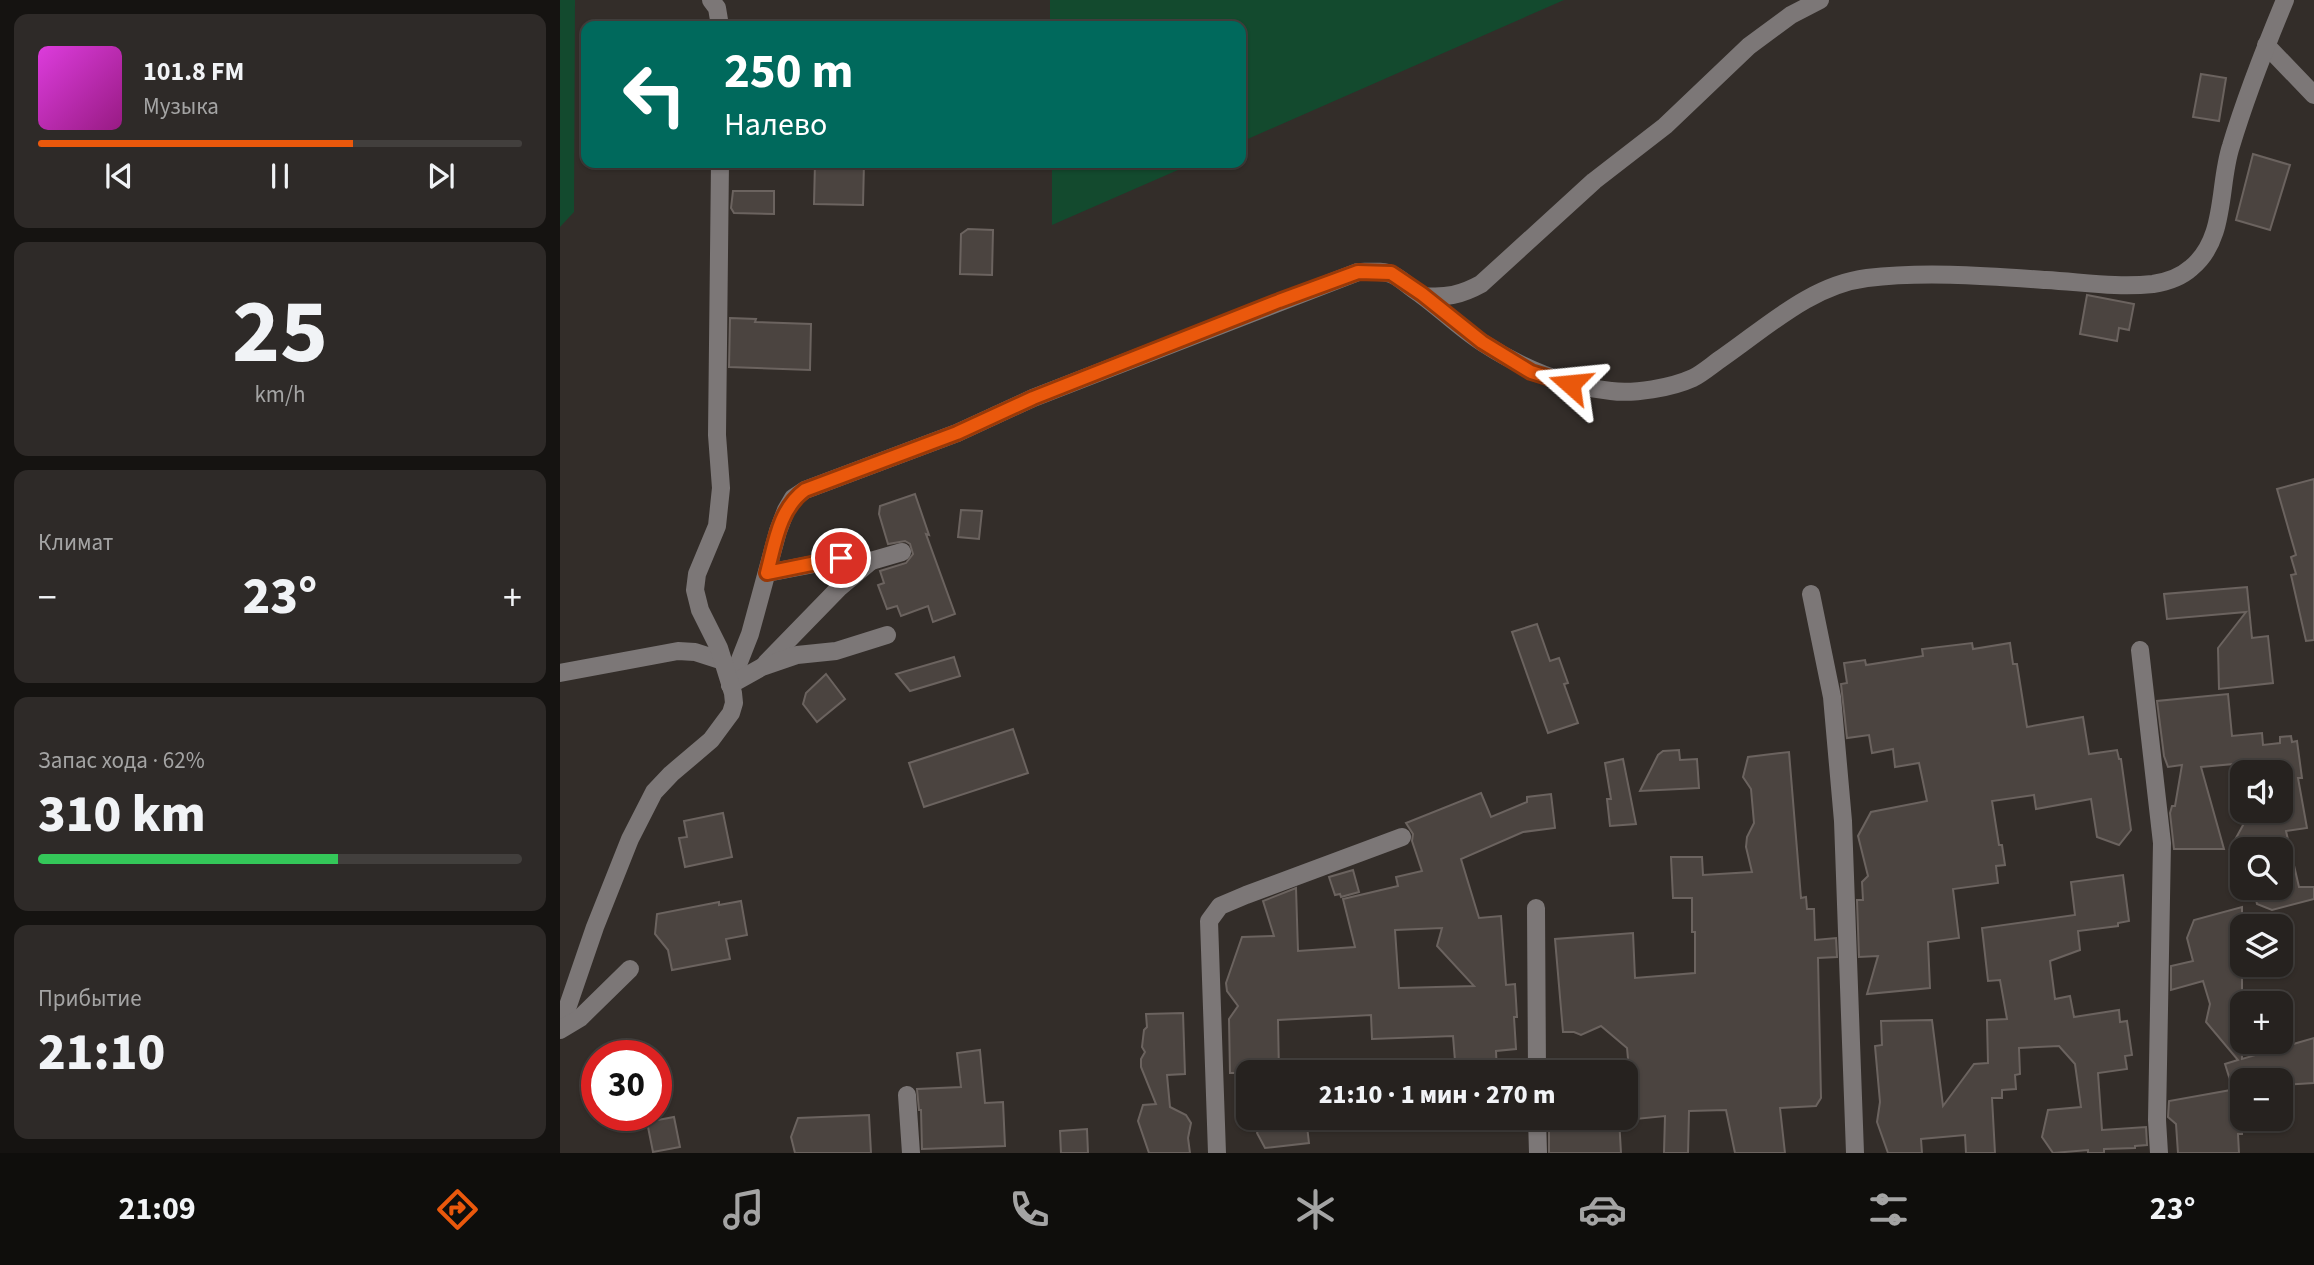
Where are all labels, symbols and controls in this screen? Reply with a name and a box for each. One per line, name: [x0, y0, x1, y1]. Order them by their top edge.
text: 250 m: [724, 37, 853, 107]
icon: left: [609, 49, 700, 140]
text: 101.8 FM: [143, 53, 244, 90]
text: Музыка: [143, 90, 219, 123]
text: Налево: [724, 102, 827, 148]
icon: previous: [100, 157, 138, 195]
icon: pause: [261, 157, 299, 195]
icon: next: [422, 157, 460, 195]
text: 25: [232, 268, 328, 397]
position arrow: [1533, 347, 1607, 421]
text: km/h: [254, 378, 306, 411]
text: Климат: [38, 526, 113, 559]
pin: [811, 528, 871, 588]
icon: arrive: [822, 539, 860, 577]
text: 23°: [243, 560, 317, 634]
text: −: [38, 571, 57, 625]
text: +: [503, 571, 522, 625]
text: Запас хода · 62%: [38, 744, 205, 777]
map controls: [2230, 760, 2293, 1131]
button: sound: [2230, 760, 2293, 823]
text: 310 km: [38, 778, 206, 852]
button: search: [2230, 837, 2293, 900]
button: layers: [2230, 914, 2293, 977]
text: Прибытие: [38, 982, 142, 1015]
button: +: [2230, 991, 2293, 1054]
text: 21:10: [38, 1016, 165, 1090]
speed limit sign: 30: [581, 1040, 672, 1131]
button: −: [2230, 1068, 2293, 1131]
text: 21:10 · 1 мин · 270 m: [1319, 1076, 1555, 1113]
icon: directions: [433, 1185, 482, 1234]
icon: music: [719, 1185, 768, 1234]
icon: phone: [1005, 1185, 1054, 1234]
icon: climate: [1291, 1185, 1340, 1234]
icon: car: [1578, 1185, 1627, 1234]
icon: filters: [1864, 1185, 1913, 1234]
text: 21:09: [119, 1186, 196, 1232]
text: 23°: [2150, 1186, 2195, 1232]

